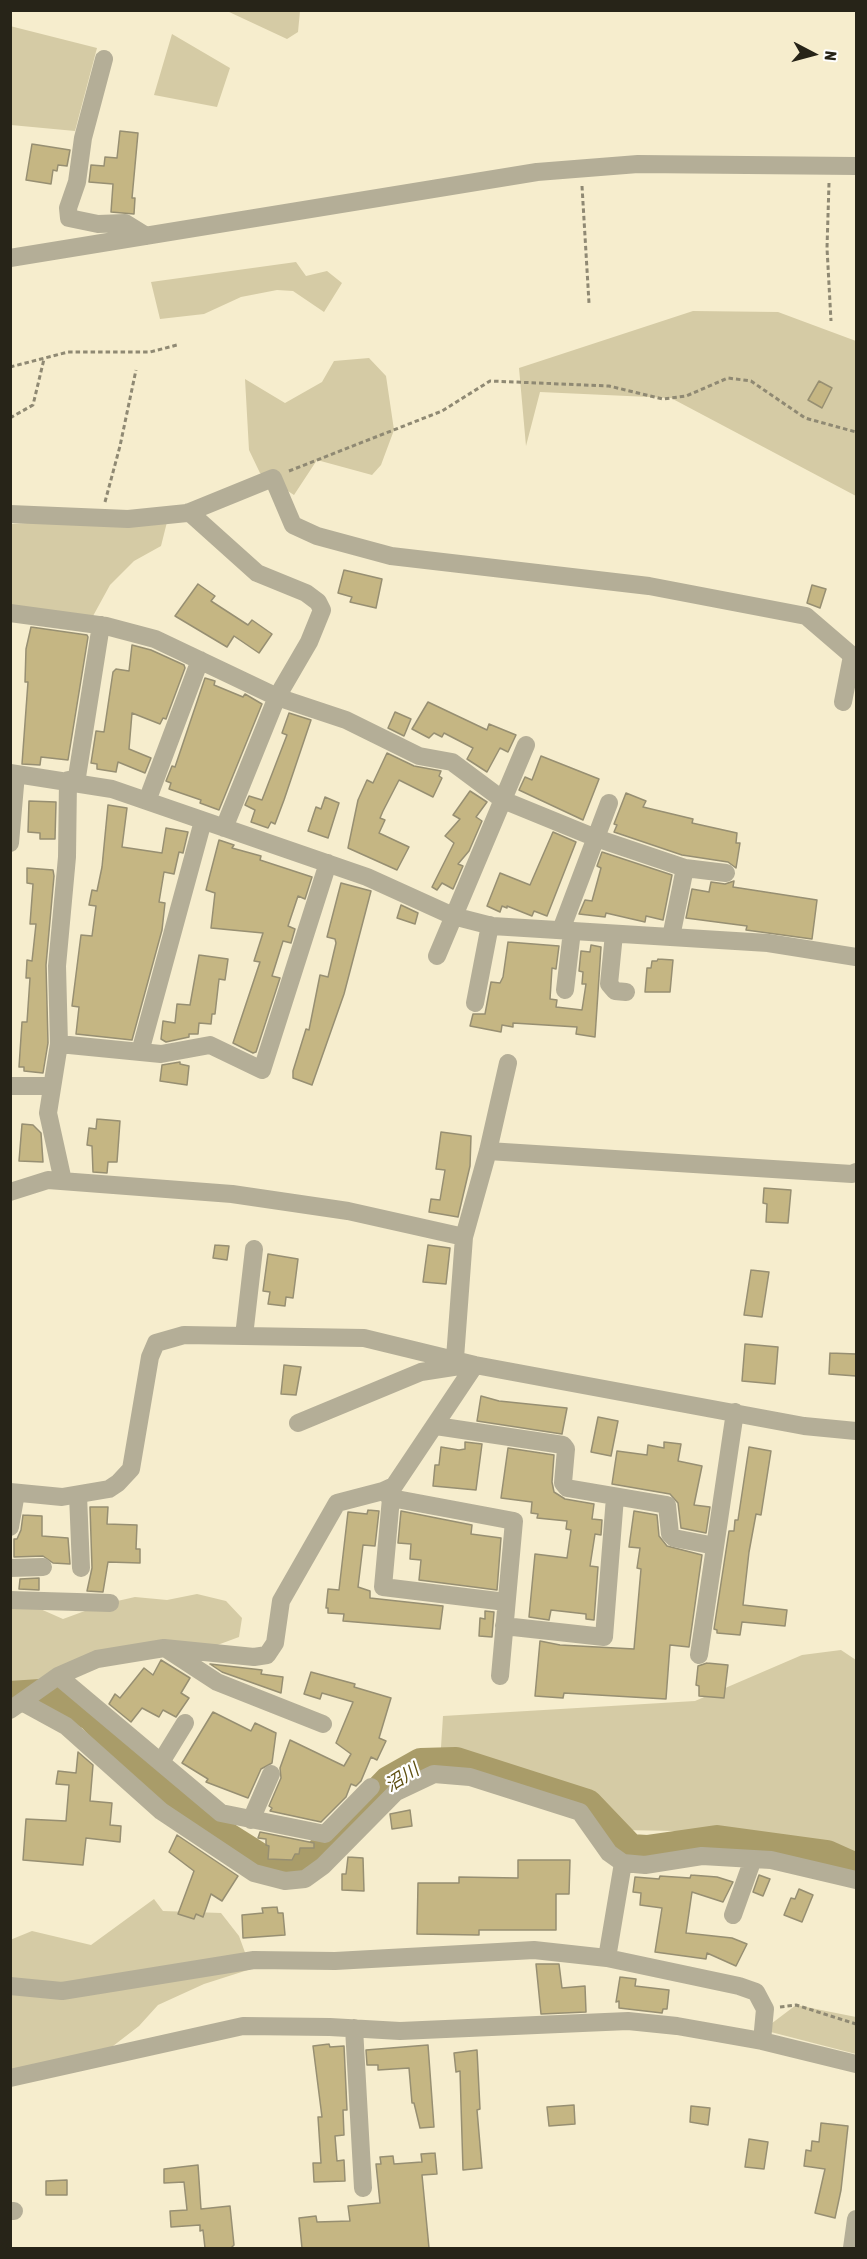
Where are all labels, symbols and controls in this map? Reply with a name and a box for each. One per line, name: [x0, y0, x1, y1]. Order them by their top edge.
north arrow: [783, 24, 843, 84]
text: N: [821, 50, 840, 62]
water label: 沼川: [381, 1759, 423, 1797]

